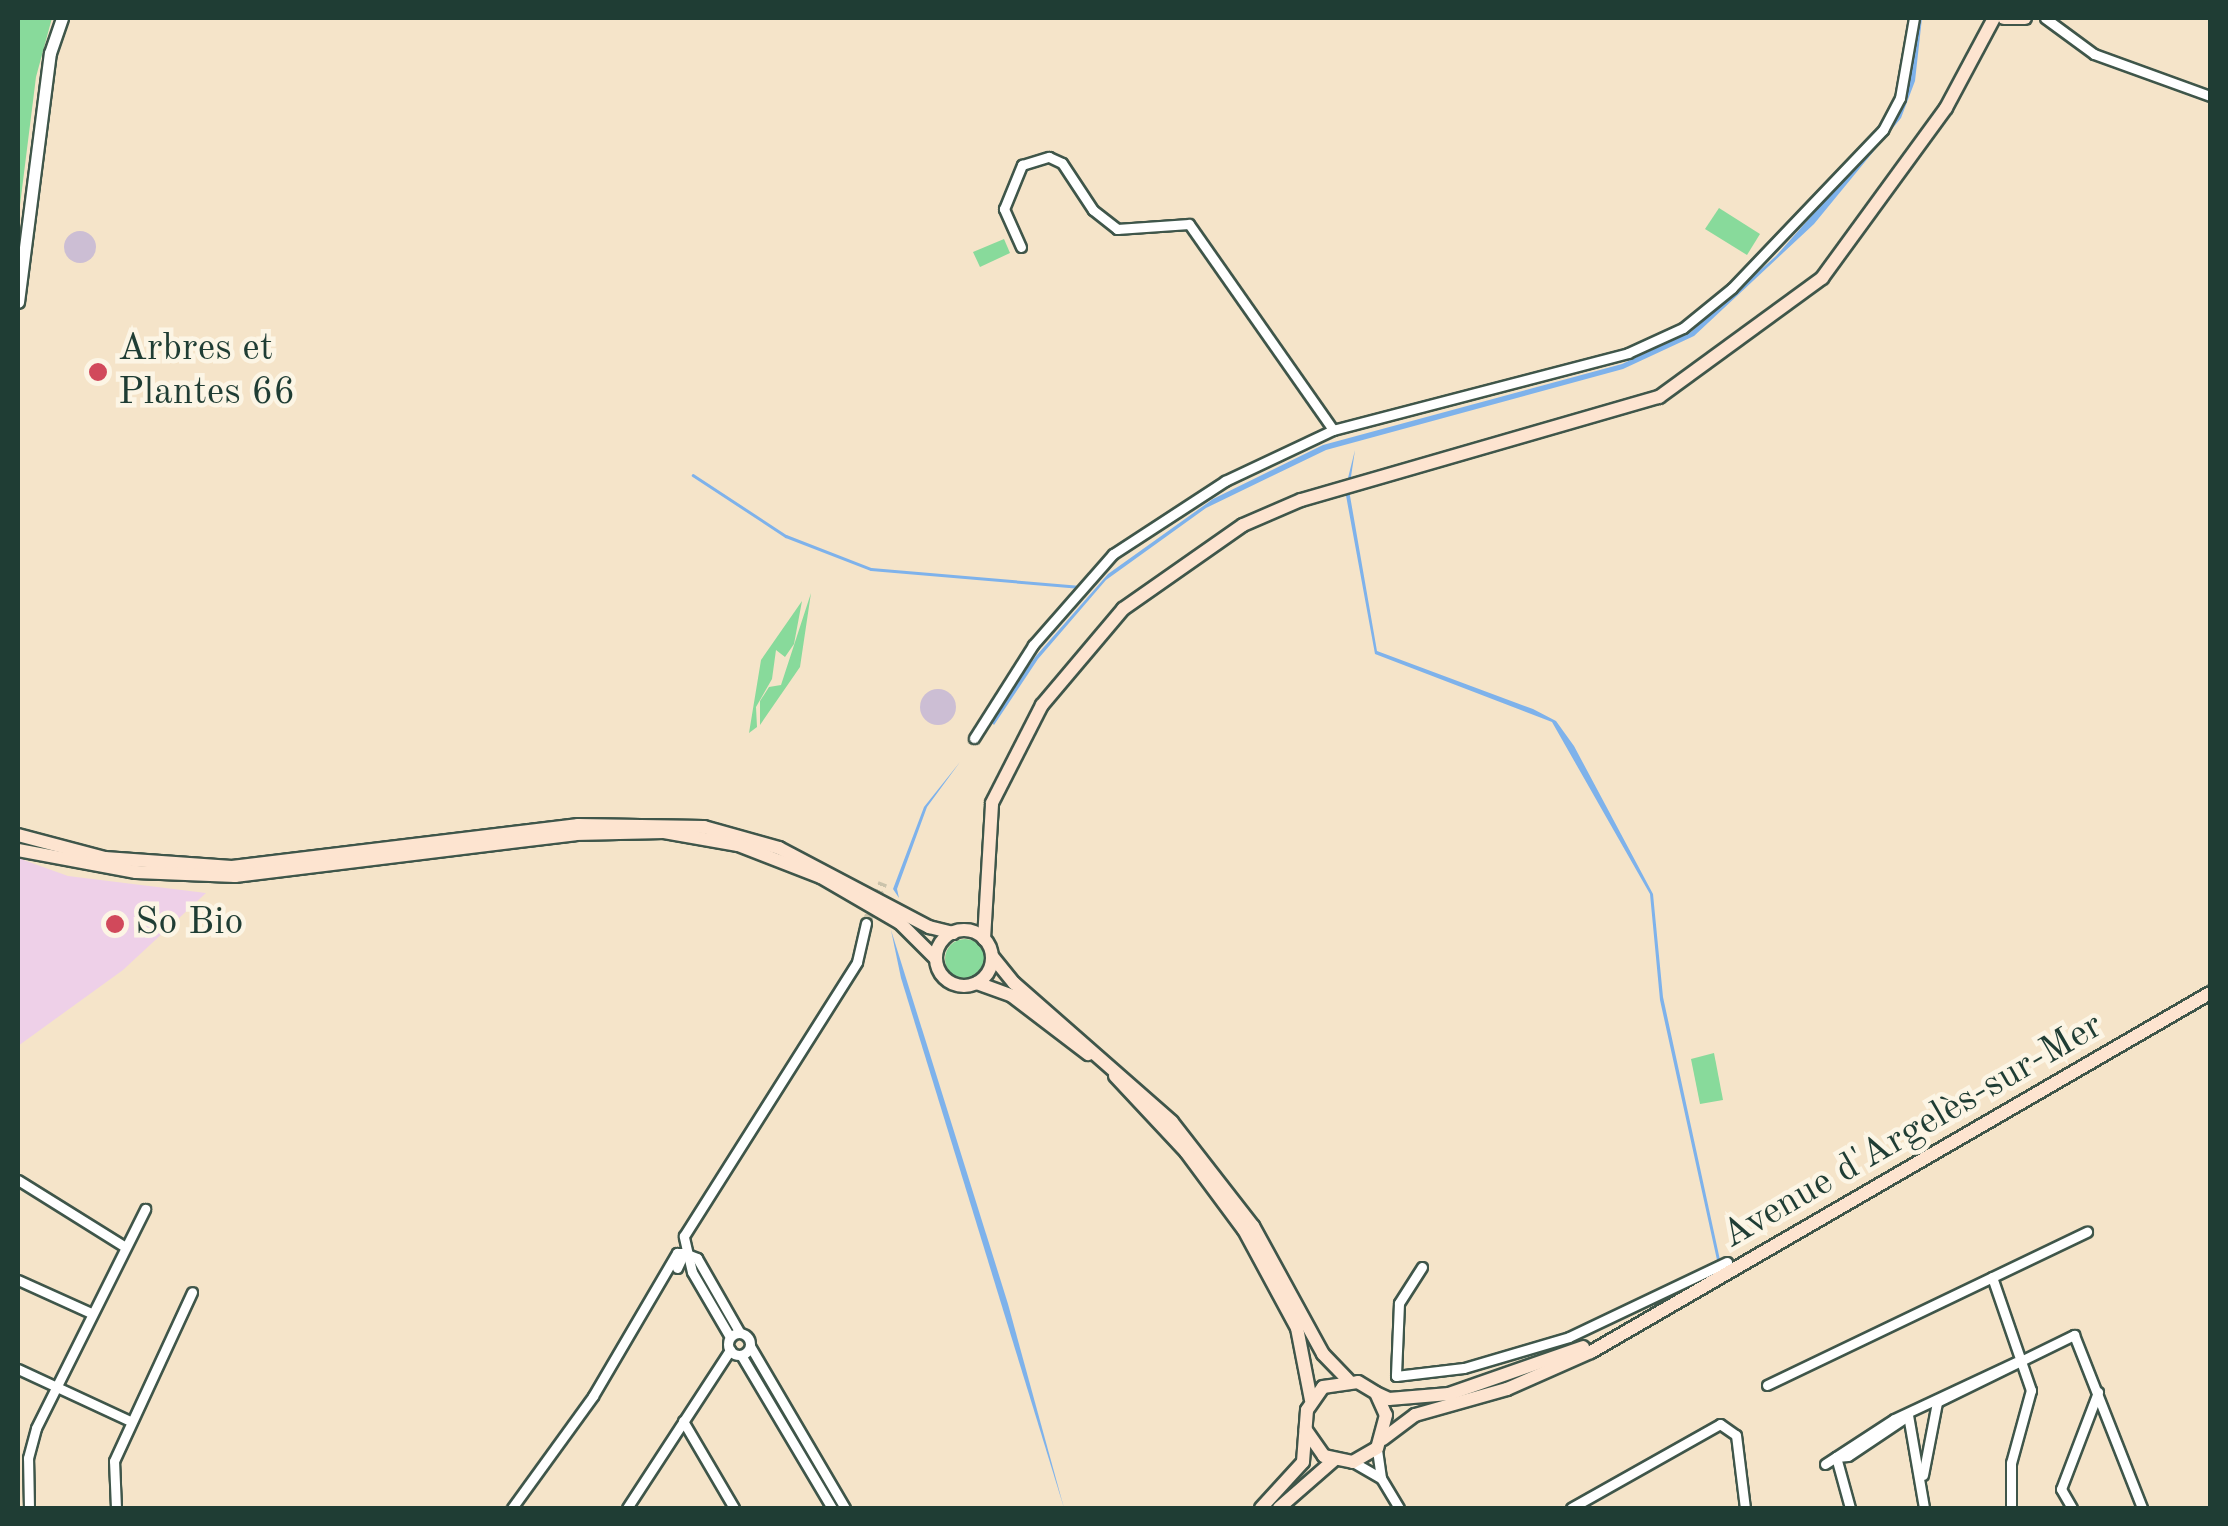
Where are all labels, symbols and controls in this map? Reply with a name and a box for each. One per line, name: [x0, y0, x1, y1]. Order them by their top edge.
place label: Arbres et Plantes 66: [118, 327, 295, 416]
marker: Arbres et Plantes 66: [87, 361, 109, 383]
place label: So Bio: [135, 901, 243, 947]
marker: So Bio: [104, 913, 126, 935]
street label: Avenue d'Argelès-sur-Mer: [1714, 1004, 2112, 1260]

